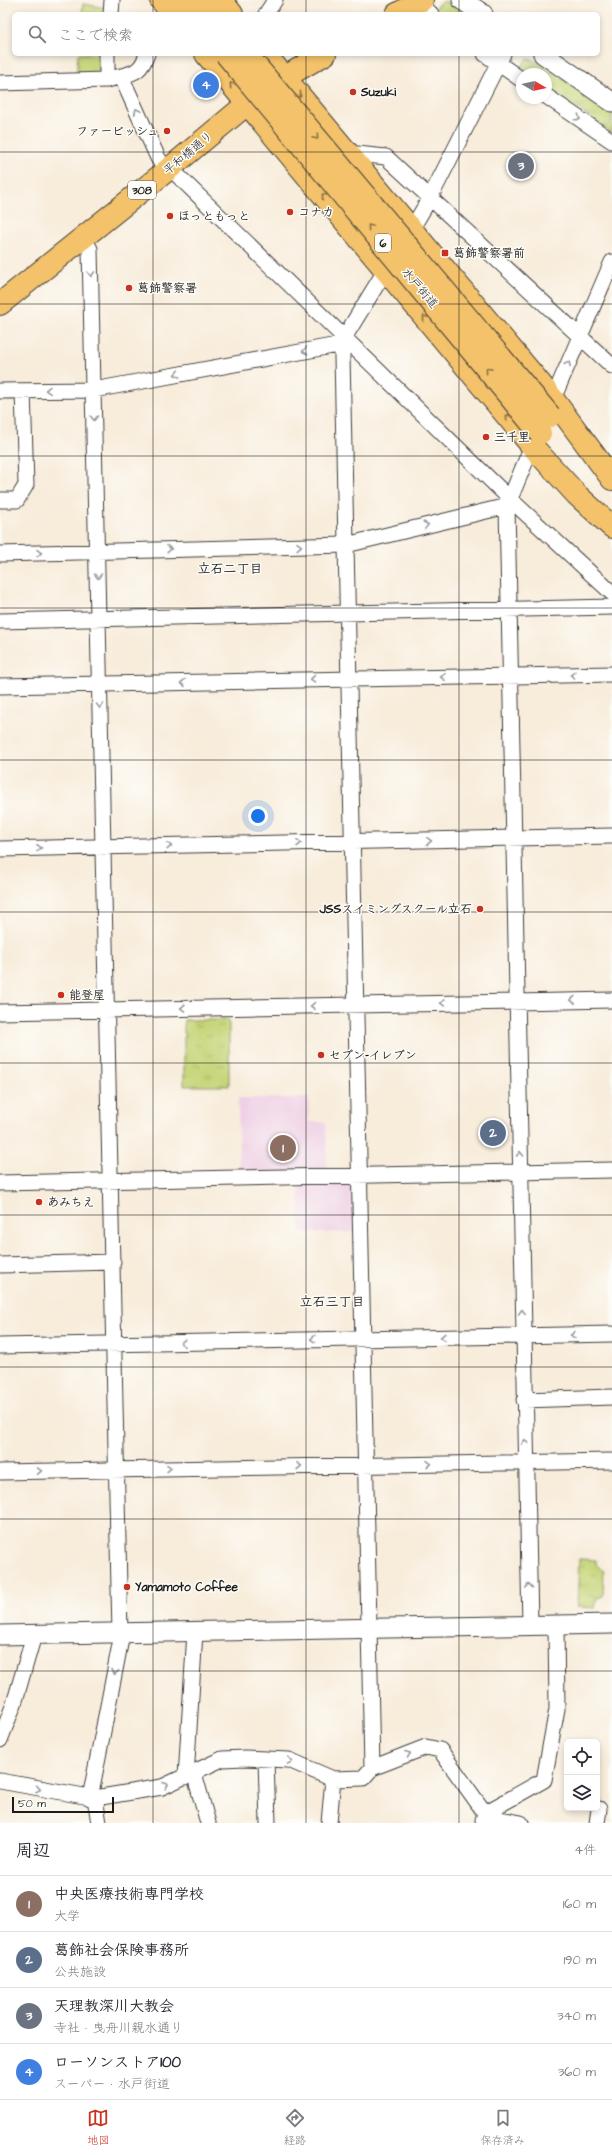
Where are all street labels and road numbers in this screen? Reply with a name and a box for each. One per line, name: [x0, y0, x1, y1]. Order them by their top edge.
street label: 平和橋通り: [160, 128, 217, 179]
road number: 308: [128, 181, 156, 199]
road number: 6: [375, 234, 391, 252]
street label: 水戸街道: [398, 264, 442, 312]

